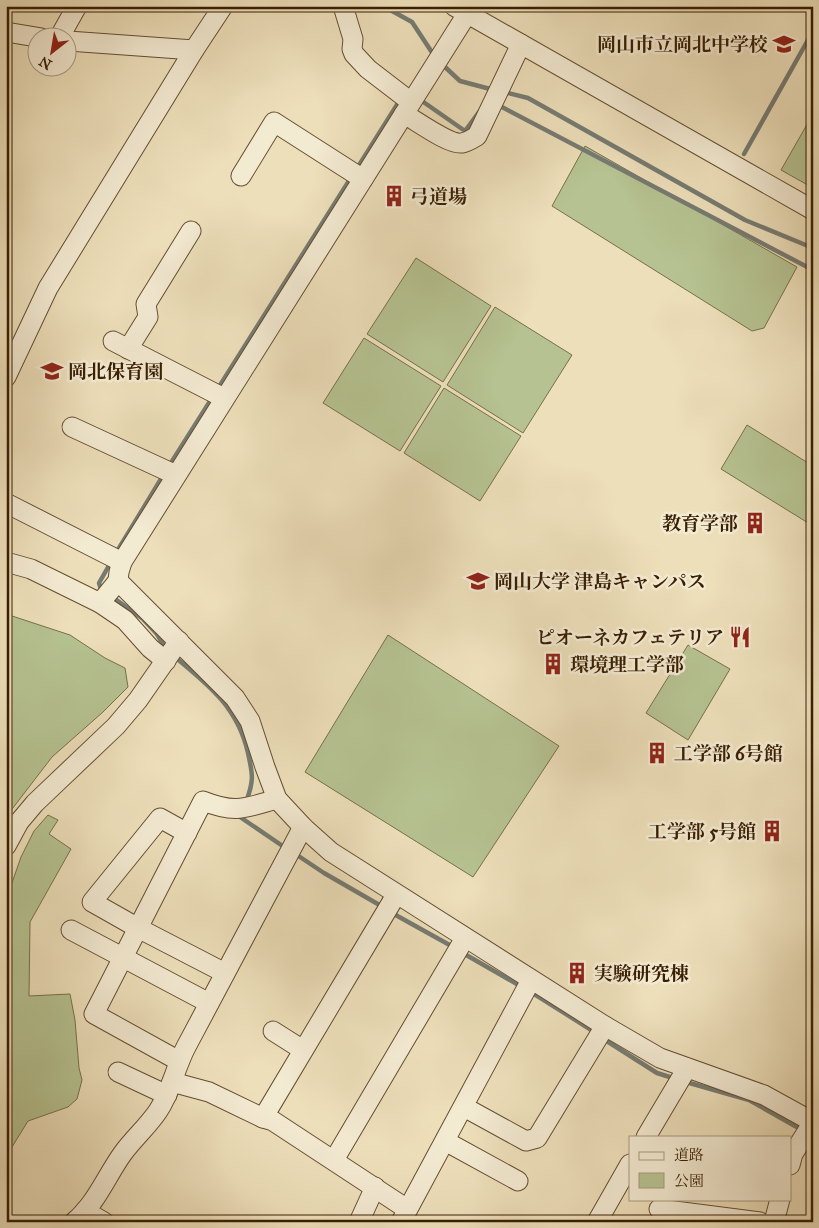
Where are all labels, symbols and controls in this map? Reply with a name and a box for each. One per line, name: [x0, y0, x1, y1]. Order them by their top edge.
north arrow: [28, 28, 78, 78]
school or university icon: 岡山市立岡北中学校: [771, 31, 797, 57]
place label: 岡山市立岡北中学校: [597, 33, 768, 56]
text: N: [36, 52, 55, 73]
building icon: 弓道場: [381, 183, 407, 209]
place label: 弓道場: [410, 185, 467, 208]
school or university icon: 岡北保育園: [39, 358, 65, 384]
place label: 岡北保育園: [68, 360, 163, 383]
building icon: 教育学部: [742, 510, 768, 536]
place label: 教育学部: [662, 512, 738, 535]
school or university icon: 岡山大学 津島キャンパス: [465, 568, 491, 594]
place label: 岡山大学 津島キャンパス: [494, 570, 706, 593]
restaurant icon: ピオーネカフェテリア: [727, 624, 753, 650]
place label: ピオーネカフェテリア: [536, 626, 724, 649]
building icon: 環境理工学部: [540, 651, 566, 677]
place label: 環境理工学部: [570, 653, 684, 676]
building icon: 工学部 6号館: [644, 740, 670, 766]
place label: 工学部 6号館: [674, 742, 783, 765]
building icon: 工学部 5号館: [759, 818, 785, 844]
place label: 工学部 5号館: [648, 820, 756, 843]
building icon: 実験研究棟: [564, 960, 590, 986]
place label: 実験研究棟: [594, 962, 689, 985]
legend: [629, 1136, 792, 1200]
text: 道路: [674, 1146, 704, 1164]
text: 公園: [674, 1172, 704, 1190]

